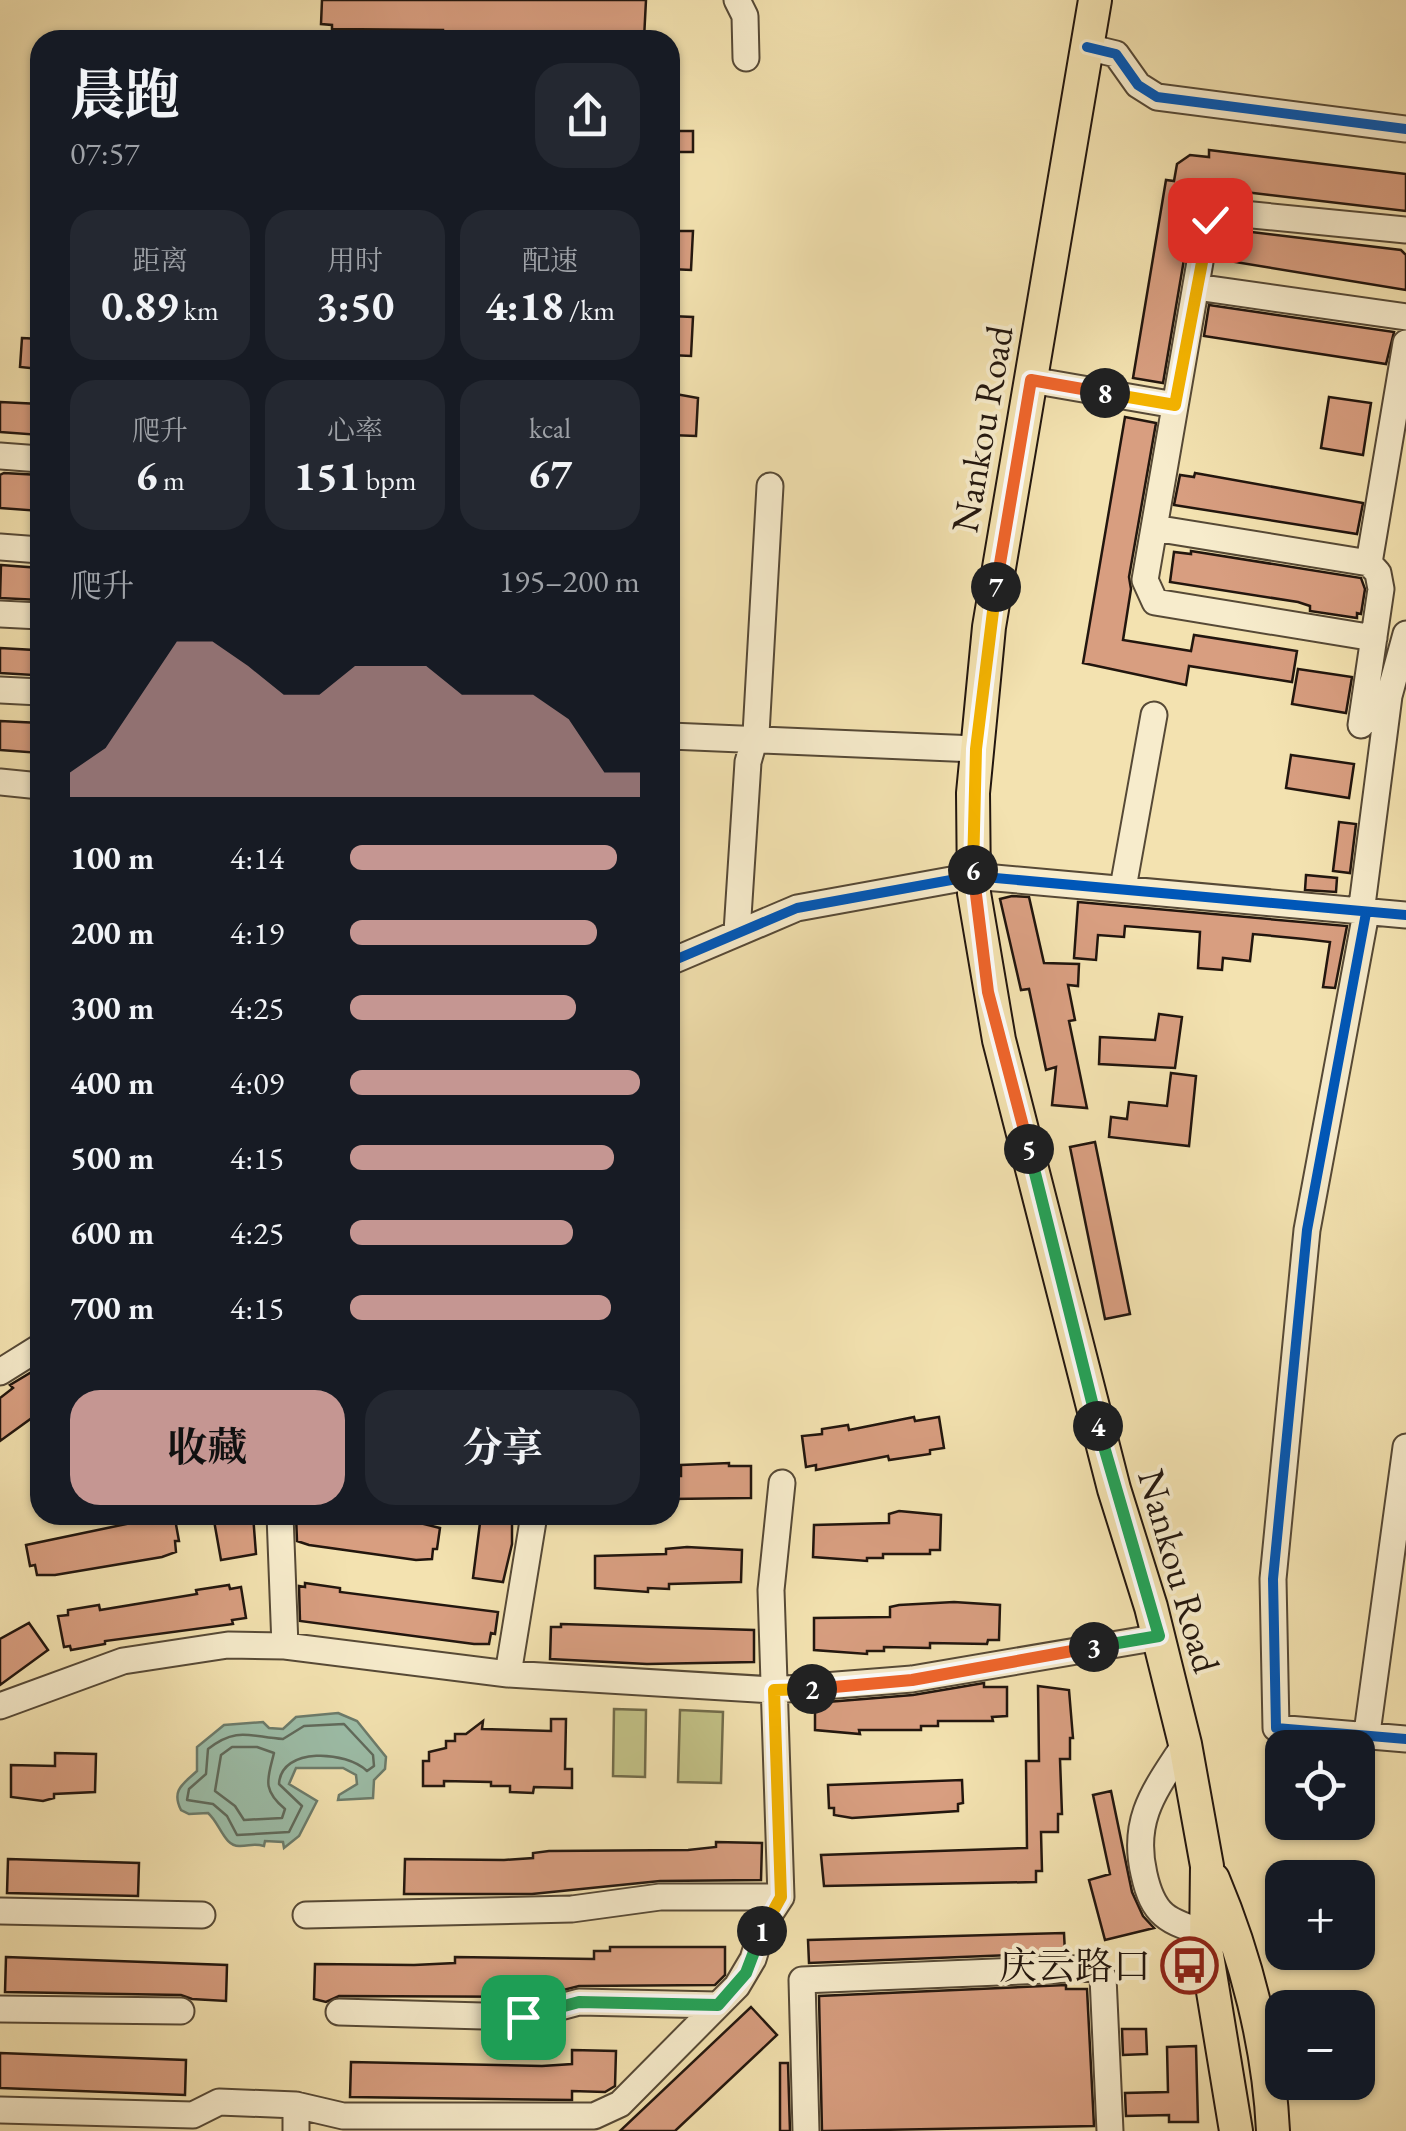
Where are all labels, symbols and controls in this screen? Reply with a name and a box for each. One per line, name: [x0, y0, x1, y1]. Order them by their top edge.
text: 晨跑: [70, 59, 180, 130]
button: share: [535, 63, 640, 168]
text: 07:57: [70, 132, 139, 174]
pin: [1168, 178, 1253, 263]
icon: check: [1183, 193, 1238, 248]
text: 距离: [132, 242, 188, 278]
text: 用时: [327, 242, 383, 278]
text: 配速: [522, 242, 578, 278]
text: 0.89: [101, 278, 178, 333]
text: 3:50: [316, 278, 394, 333]
text: 4:18: [485, 278, 563, 333]
text: km: [178, 292, 219, 328]
text: /km: [563, 292, 615, 328]
street label: Nankou Road: [939, 321, 1024, 536]
pin: 8: [1080, 368, 1130, 418]
text: 8: [1098, 375, 1112, 411]
text: kcal: [529, 410, 571, 446]
text: 爬升: [132, 412, 188, 448]
text: 心率: [327, 412, 383, 448]
text: 67: [528, 446, 572, 501]
text: 6: [135, 448, 157, 503]
text: 151: [294, 448, 360, 503]
text: m: [157, 462, 185, 498]
text: bpm: [360, 462, 417, 498]
text: 195–200 m: [499, 560, 640, 602]
pin: 7: [971, 562, 1021, 612]
text: 爬升: [70, 565, 134, 607]
text: 7: [989, 569, 1003, 605]
text: 100 m: [70, 837, 154, 879]
text: 4:14: [230, 837, 284, 879]
pin: 6: [948, 845, 998, 895]
text: 6: [966, 852, 980, 888]
text: 200 m: [70, 912, 154, 954]
text: 4:19: [230, 912, 284, 954]
text: 300 m: [70, 987, 154, 1029]
text: 4:25: [230, 987, 284, 1029]
text: 400 m: [70, 1062, 154, 1104]
text: 4:09: [230, 1062, 284, 1104]
pin: 5: [1004, 1124, 1054, 1174]
text: 5: [1022, 1131, 1036, 1167]
text: 500 m: [70, 1137, 154, 1179]
text: 4:15: [230, 1137, 284, 1179]
text: 600 m: [70, 1212, 154, 1254]
text: 4:25: [230, 1212, 284, 1254]
text: 700 m: [70, 1287, 154, 1329]
text: 4:15: [230, 1287, 284, 1329]
button: 收藏: [70, 1390, 345, 1505]
button: 分享: [365, 1390, 640, 1505]
pin: 4: [1073, 1401, 1123, 1451]
text: 4: [1091, 1408, 1105, 1444]
street label: Nankou Road: [1127, 1464, 1232, 1679]
pin: 3: [1069, 1622, 1119, 1672]
text: 3: [1087, 1629, 1101, 1665]
pin: 2: [787, 1664, 837, 1714]
text: 2: [805, 1671, 819, 1707]
map controls: [1265, 1730, 1375, 2100]
button: locate: [1265, 1730, 1375, 1840]
button: +: [1265, 1860, 1375, 1970]
pin: 1: [737, 1906, 787, 1956]
text: 1: [755, 1913, 769, 1949]
bus stop icon: 庆云路口: [1160, 1936, 1220, 1996]
place label: 庆云路口: [999, 1941, 1151, 1990]
pin: [481, 1975, 566, 2060]
icon: arrive: [496, 1990, 551, 2045]
button: −: [1265, 1990, 1375, 2100]

